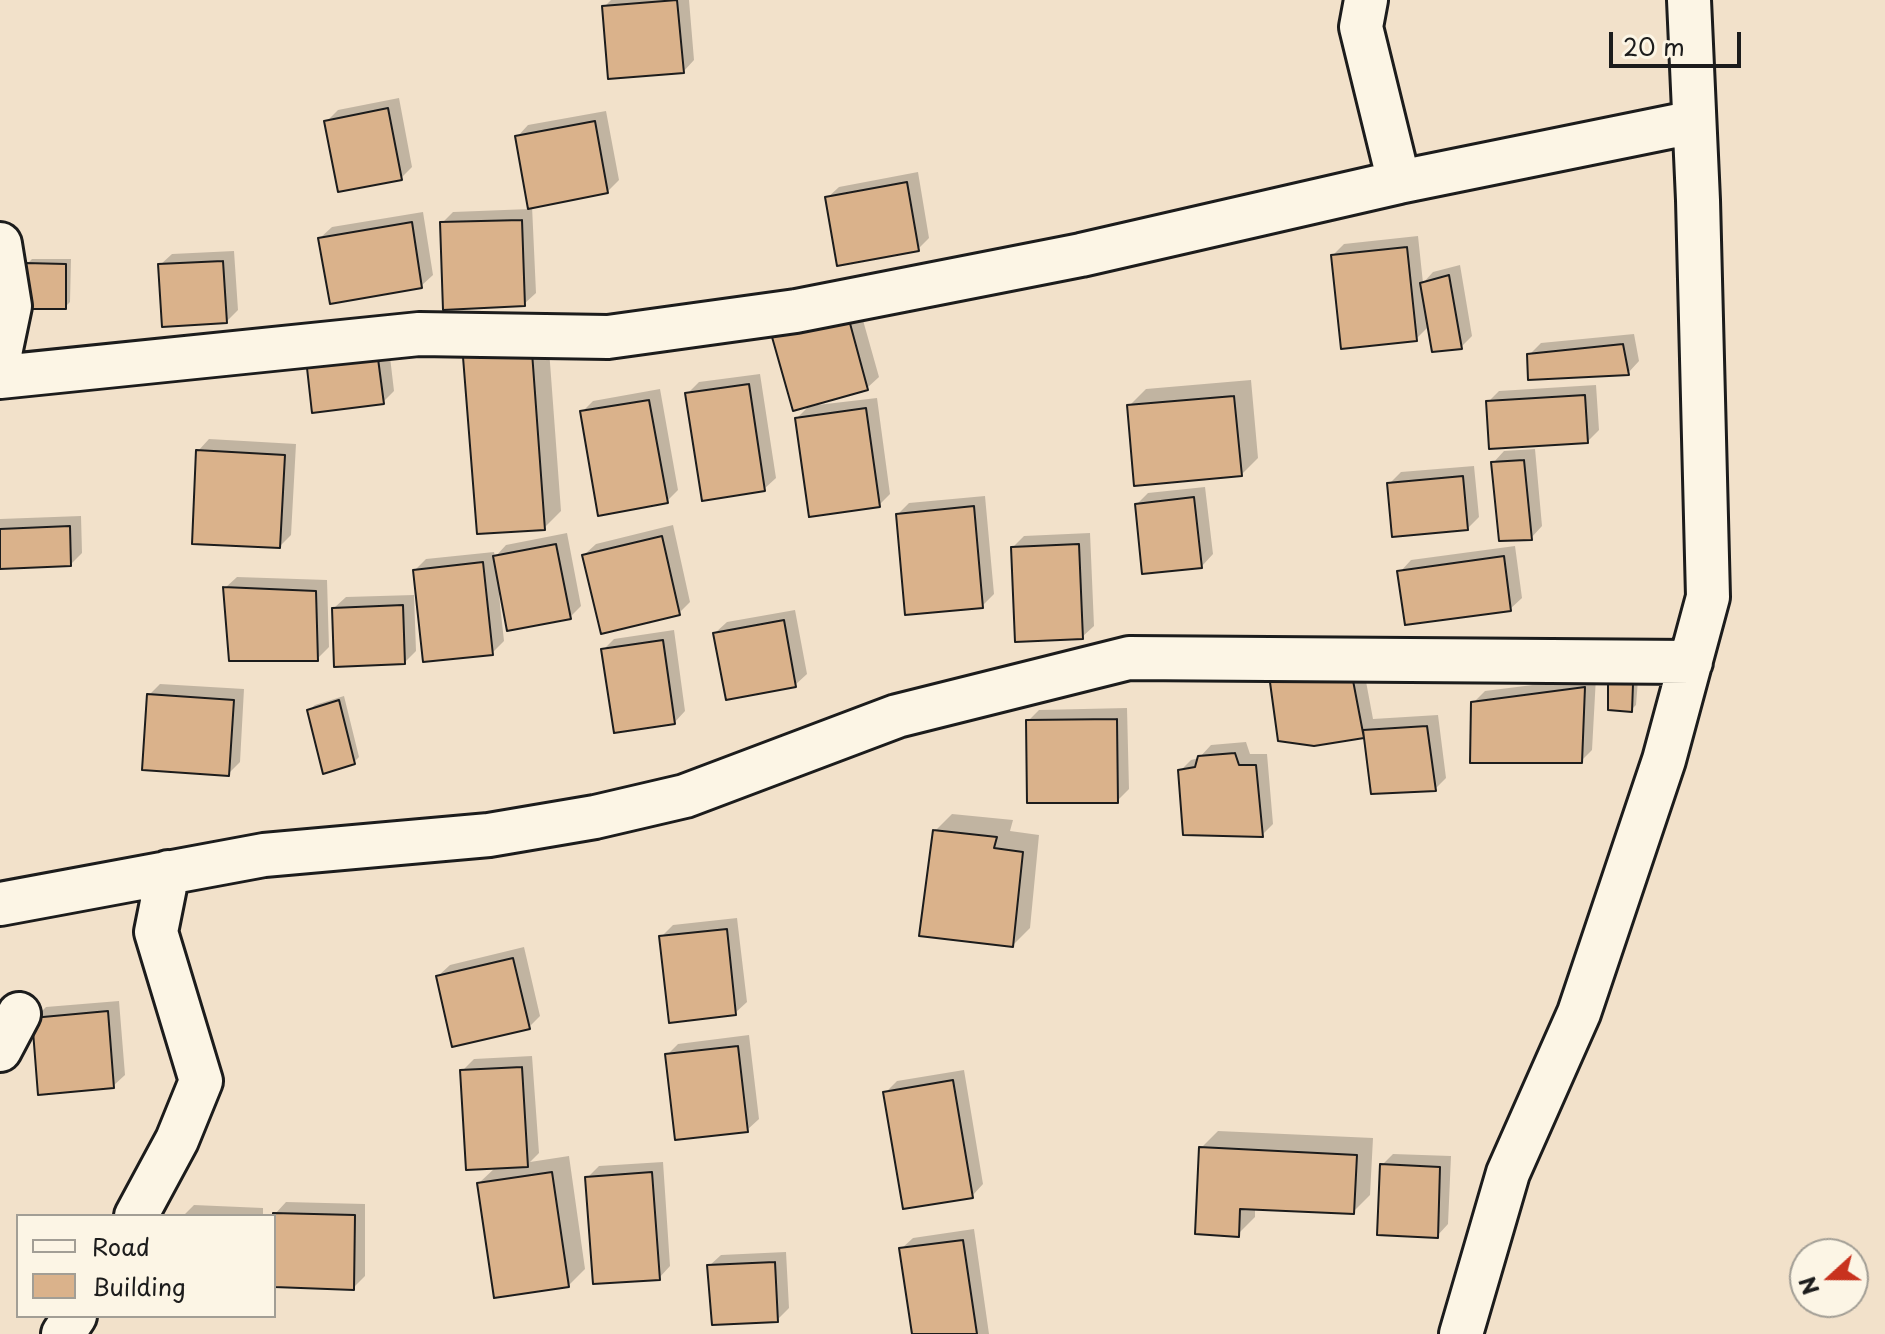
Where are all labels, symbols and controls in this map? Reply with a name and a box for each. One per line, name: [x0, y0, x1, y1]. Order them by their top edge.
scale bar: [1613, 16, 1745, 66]
text: 20 m: [1623, 28, 1685, 64]
legend: [16, 1214, 276, 1318]
text: Road: [92, 1228, 150, 1264]
north arrow: [1789, 1238, 1869, 1318]
text: Building: [92, 1268, 186, 1304]
text: N: [1789, 1272, 1827, 1300]

